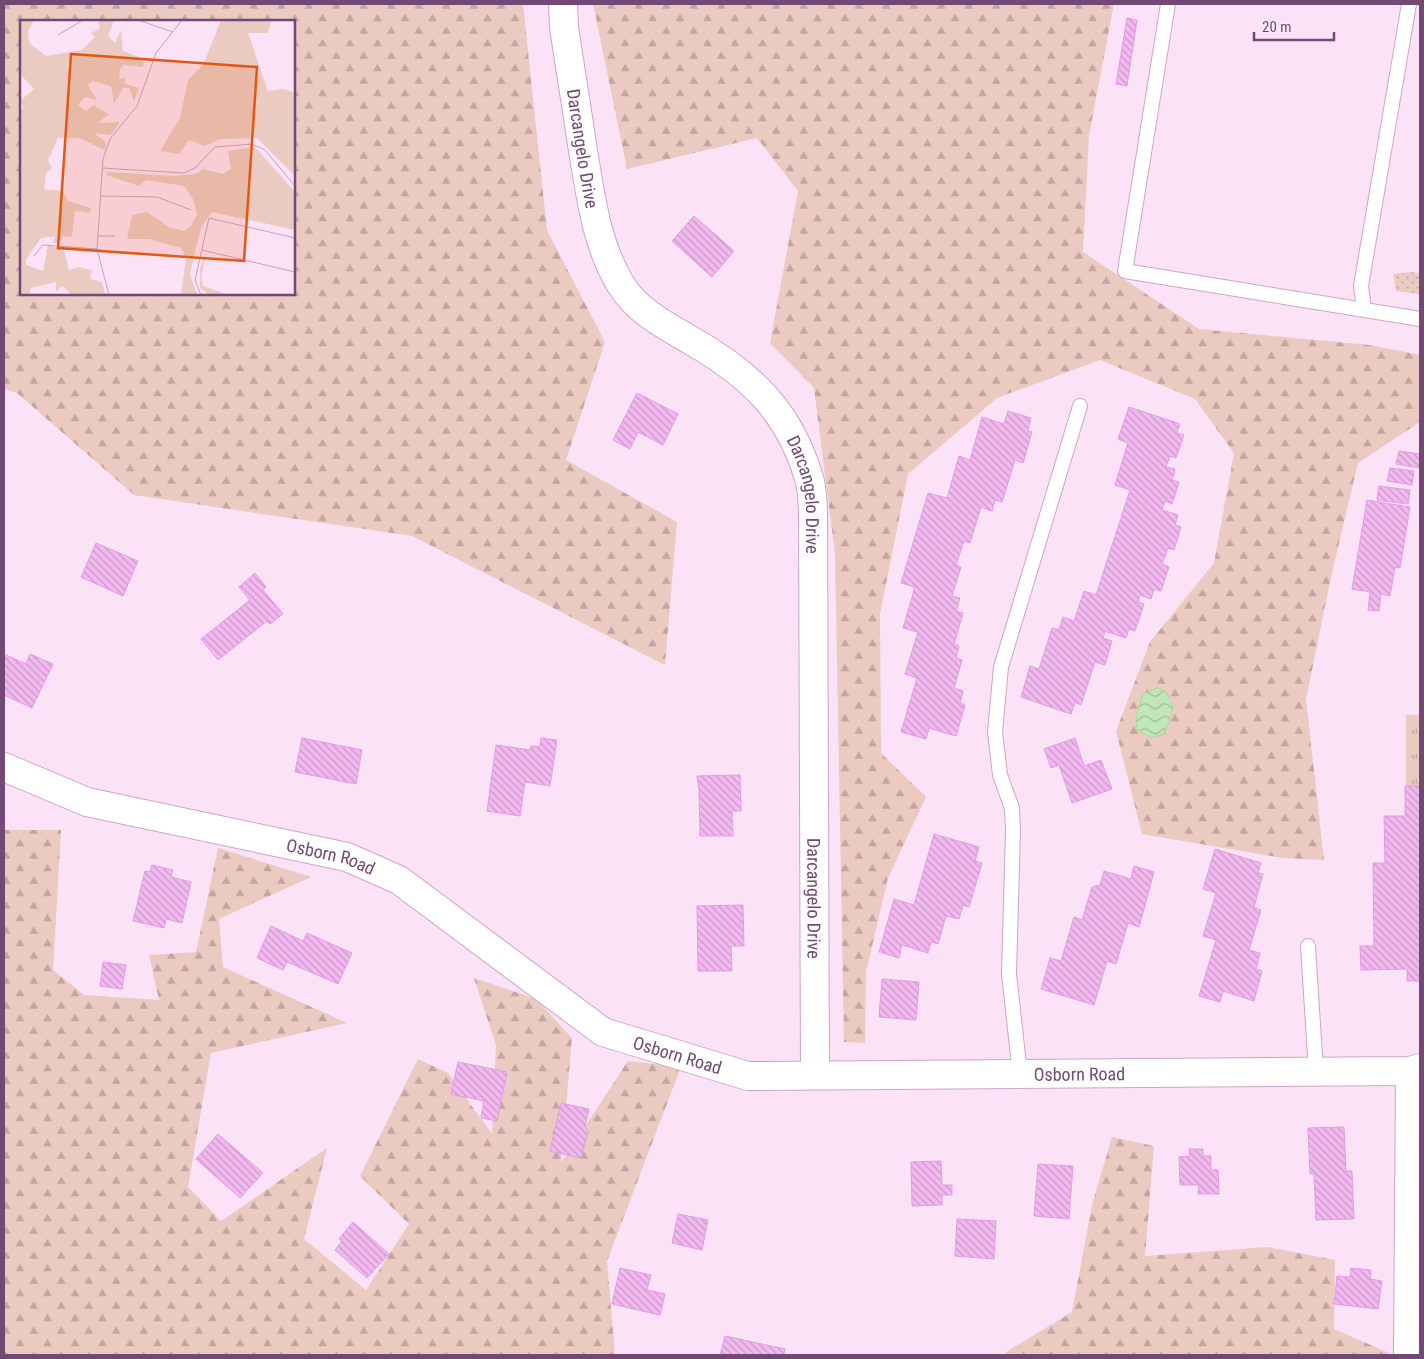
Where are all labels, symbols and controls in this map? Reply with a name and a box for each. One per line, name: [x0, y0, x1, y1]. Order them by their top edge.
scale bar: [1254, 10, 1334, 42]
text: 20 m: [1262, 18, 1292, 36]
inset map: [20, 20, 295, 295]
street label: Darcangelo Drive: [563, 87, 603, 210]
street label: Darcangelo Drive: [783, 432, 824, 554]
street label: Osborn Road: [285, 834, 379, 879]
street label: Darcangelo Drive: [804, 838, 825, 959]
street label: Osborn Road: [631, 1031, 724, 1078]
street label: Osborn Road: [1034, 1063, 1125, 1084]

